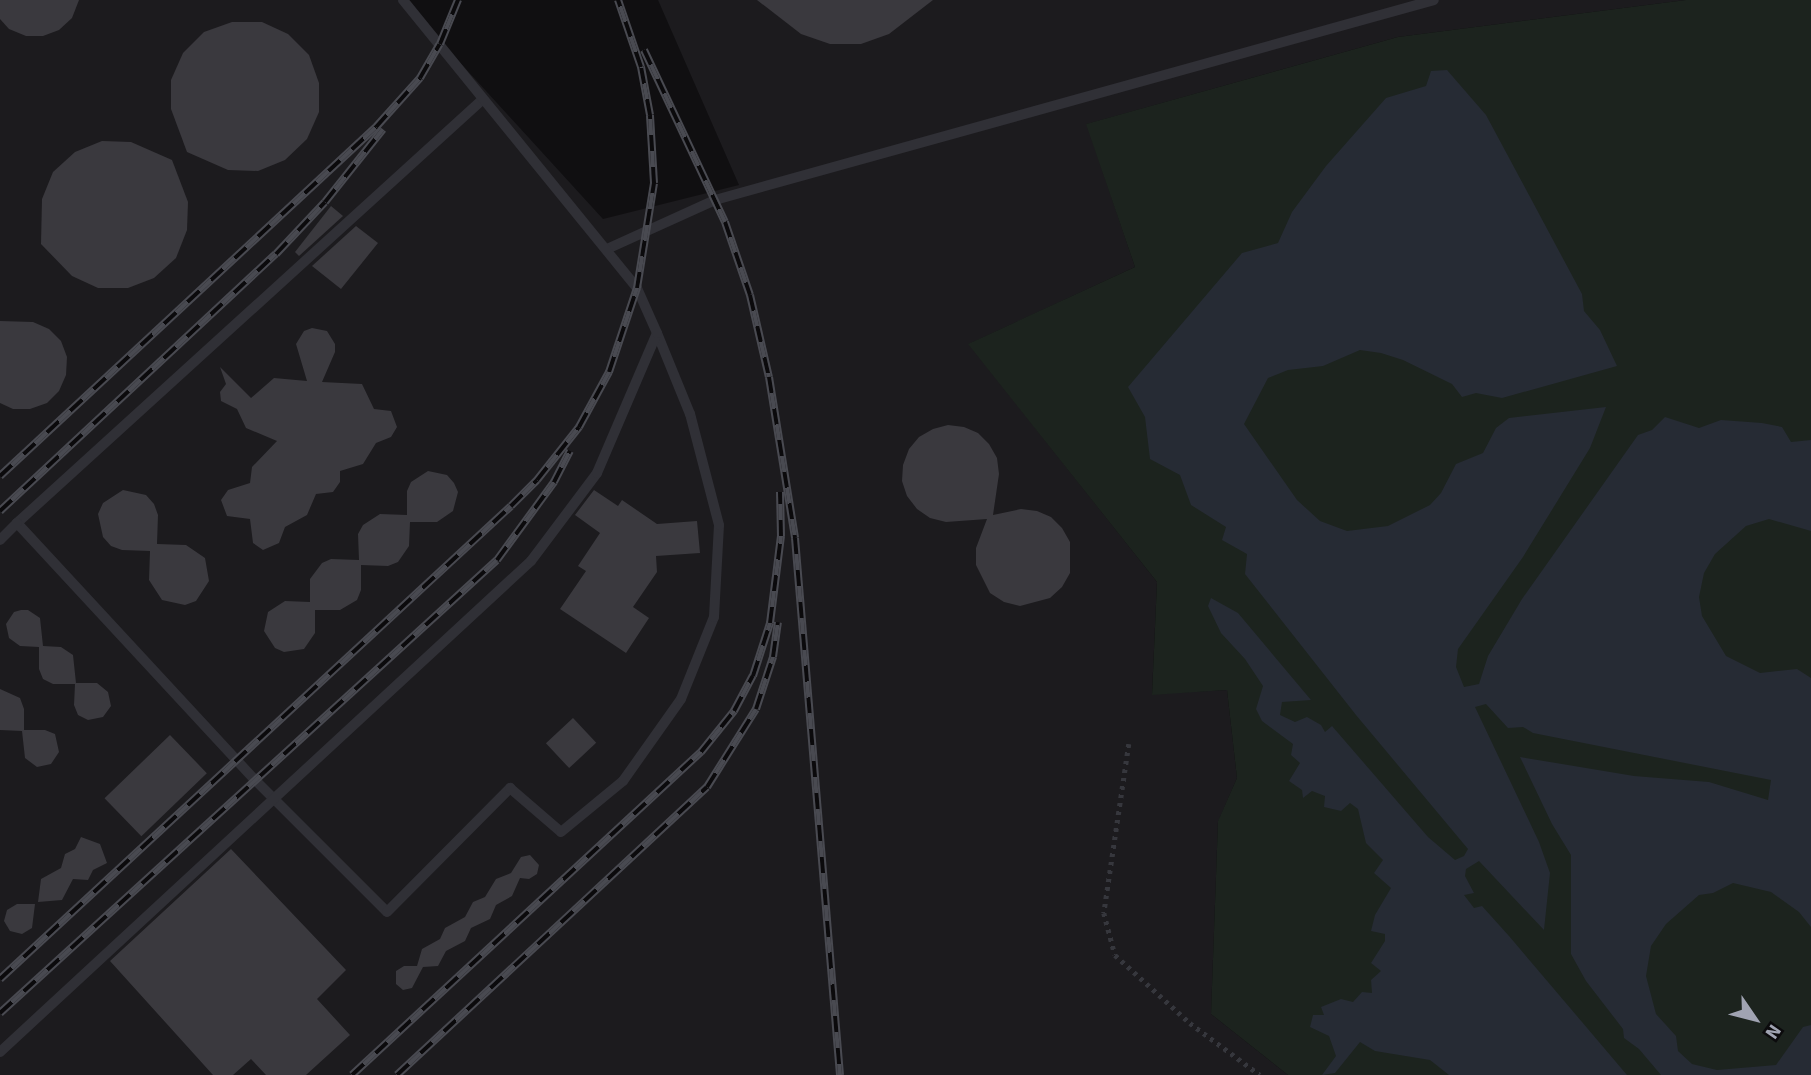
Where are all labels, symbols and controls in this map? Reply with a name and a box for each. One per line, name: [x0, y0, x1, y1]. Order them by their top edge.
north arrow: [1720, 984, 1790, 1054]
text: N: [1758, 1018, 1787, 1044]

